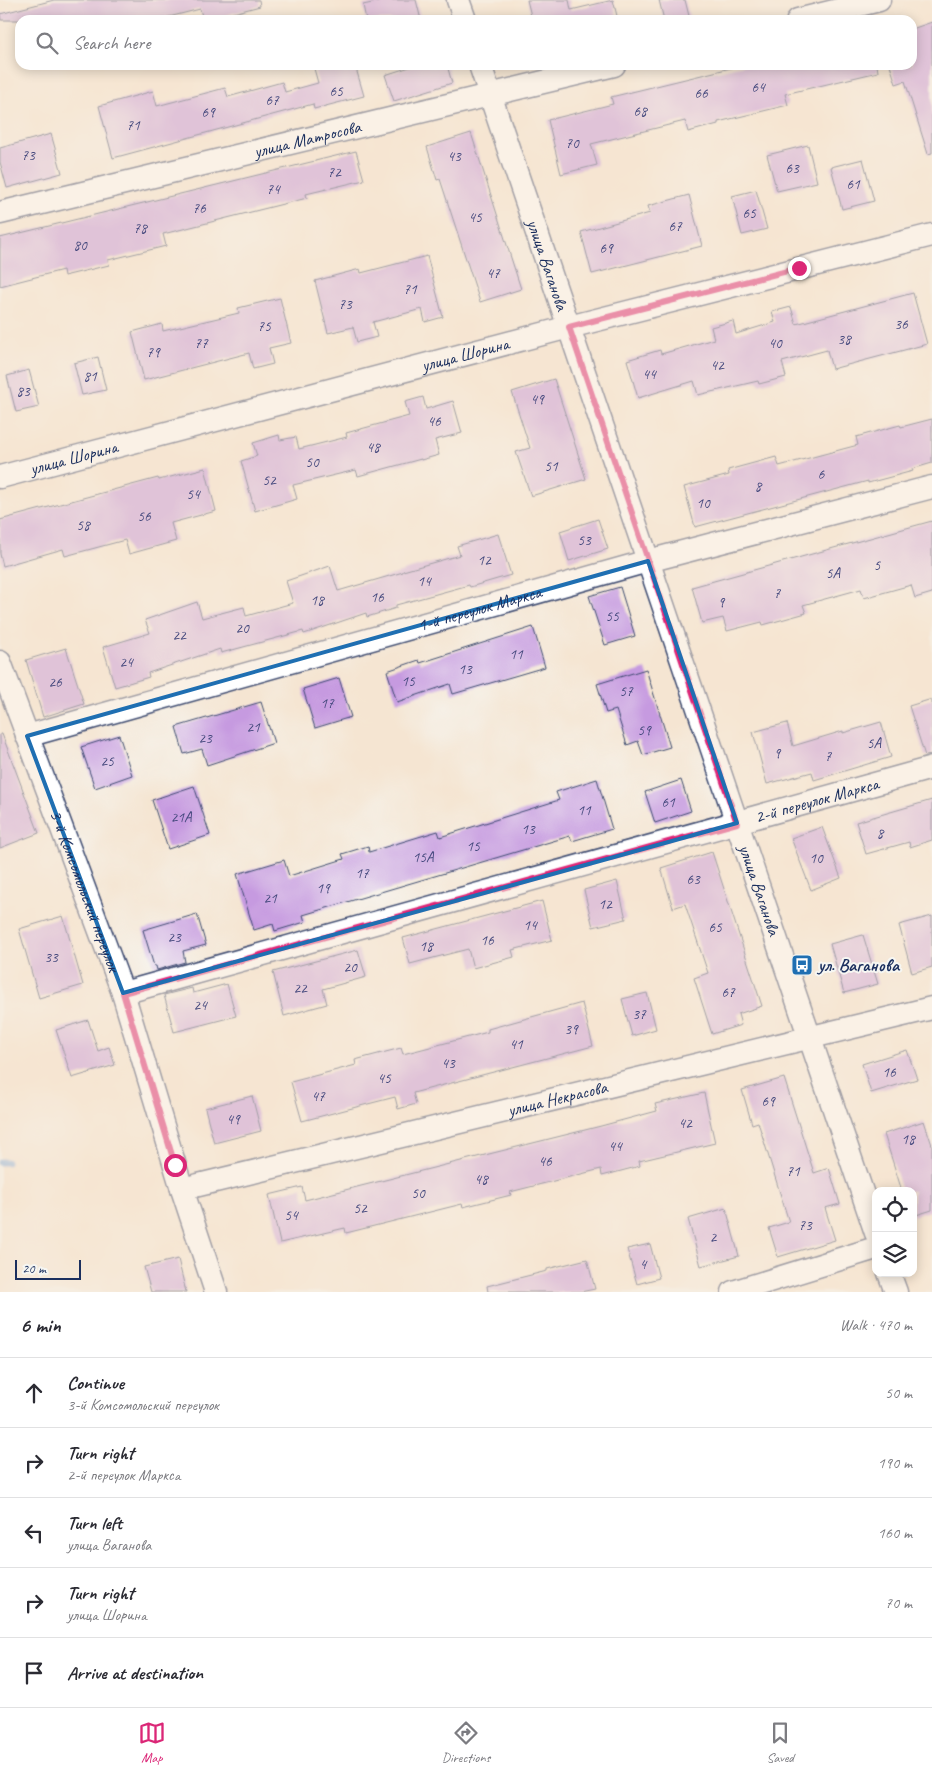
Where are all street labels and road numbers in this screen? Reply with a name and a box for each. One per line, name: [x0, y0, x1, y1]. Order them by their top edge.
street label: улица Матросова: [251, 115, 364, 163]
street label: улица Ваганова: [522, 215, 574, 314]
street label: улица Шорина: [418, 332, 513, 377]
street label: улица Шорина: [26, 435, 121, 480]
street label: 1-й переулок Маркса: [415, 580, 545, 636]
street label: 2-й переулок Маркса: [752, 772, 883, 828]
street label: 3-й Комсомольский переулок: [45, 807, 126, 977]
street label: улица Ваганова: [734, 840, 786, 939]
street label: улица Некрасова: [504, 1076, 610, 1121]

